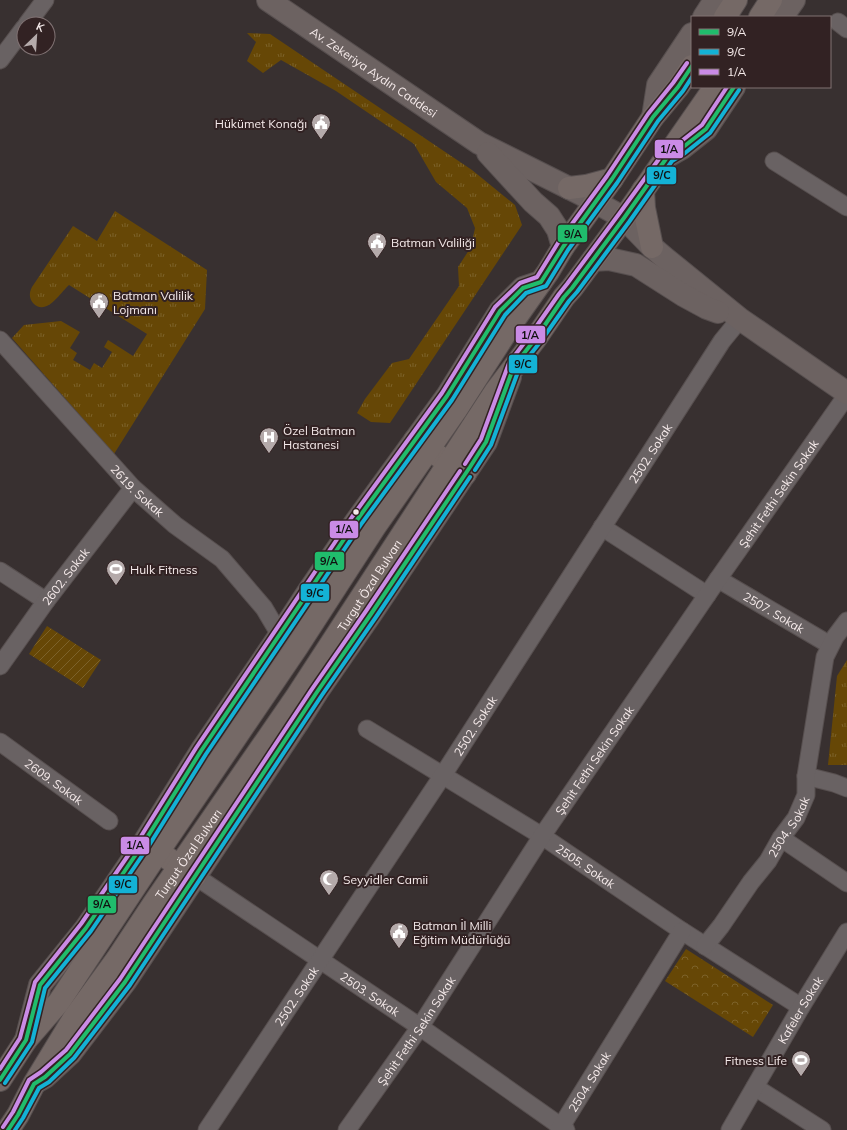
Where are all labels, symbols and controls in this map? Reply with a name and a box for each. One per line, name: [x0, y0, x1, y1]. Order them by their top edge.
north arrow: [16, 16, 56, 56]
legend: [691, 16, 831, 88]
text: K: [34, 19, 47, 35]
street label: Av. Zekeriya Aydın Caddesi: [308, 23, 440, 120]
text: 9/A: [727, 24, 746, 39]
text: 9/C: [727, 44, 746, 59]
text: 1/A: [727, 64, 746, 79]
public building icon: Hükümet Konağı: [310, 112, 332, 140]
place label: Hükümet Konağı: [215, 116, 307, 131]
line badge: 1/A: [654, 139, 684, 159]
text: 1/A: [660, 142, 679, 156]
line badge: 9/C: [646, 166, 677, 185]
text: 9/C: [653, 168, 671, 182]
line badge: 9/A: [557, 224, 588, 243]
text: 9/A: [564, 227, 583, 241]
public building icon: Batman Valiliği: [366, 231, 388, 259]
place label: Batman Valiliği: [391, 235, 475, 250]
place label: Batman Valilik Lojmanı: [113, 288, 194, 317]
public building icon: Batman Valilik Lojmanı: [88, 291, 110, 319]
line badge: 1/A: [515, 325, 546, 344]
text: 1/A: [521, 328, 540, 342]
line badge: 9/C: [508, 354, 538, 374]
text: 9/C: [514, 357, 532, 371]
street label: 2502. Sokak: [625, 419, 675, 486]
place label: Özel Batman Hastanesi: [283, 423, 355, 452]
hospital icon: Özel Batman Hastanesi: [258, 426, 280, 454]
street label: Şehit Fethi Sekin Sokak: [735, 436, 822, 550]
street label: 2619. Sokak: [108, 461, 168, 520]
unlabelled marker: [351, 507, 361, 517]
line badge: 1/A: [329, 520, 359, 539]
text: 1/A: [335, 522, 354, 536]
street label: Turgut Özal Bulvarı: [334, 537, 404, 634]
street label: 2602. Sokak: [38, 544, 92, 608]
line badge: 9/A: [314, 551, 345, 571]
text: 9/A: [320, 554, 339, 568]
sports icon: Hulk Fitness: [105, 558, 127, 586]
place label: Hulk Fitness: [130, 562, 198, 577]
line badge: 9/C: [300, 583, 330, 602]
text: 9/C: [306, 586, 324, 600]
street label: 2507. Sokak: [741, 588, 808, 636]
street label: 2502. Sokak: [450, 692, 500, 759]
street label: Şehit Fethi Sekin Sokak: [552, 702, 637, 817]
street label: 2609. Sokak: [22, 755, 87, 808]
street label: 2504. Sokak: [764, 793, 812, 860]
street label: Turgut Özal Bulvarı: [152, 806, 224, 902]
line badge: 1/A: [120, 836, 150, 855]
text: 1/A: [126, 838, 145, 852]
street label: 2505. Sokak: [553, 840, 619, 892]
mosque icon: Seyyidler Camii: [318, 868, 340, 896]
place label: Seyyidler Camii: [343, 872, 428, 887]
line badge: 9/C: [108, 875, 138, 894]
text: 9/C: [114, 877, 132, 891]
line badge: 9/A: [87, 895, 117, 914]
text: 9/A: [93, 897, 112, 911]
place label: Batman İl Milli Eğitim Müdürlüğü: [413, 918, 510, 947]
public building icon: Batman İl Milli Eğitim Müdürlüğü: [388, 921, 410, 949]
street label: 2502. Sokak: [271, 963, 322, 1029]
street label: 2503. Sokak: [338, 968, 404, 1019]
street label: Şehit Fethi Sekin Sokak: [374, 972, 459, 1088]
street label: Kafeler Sokak: [774, 973, 826, 1046]
street label: 2504. Sokak: [565, 1048, 614, 1115]
sports icon: Fitness Life: [790, 1049, 812, 1077]
place label: Fitness Life: [725, 1053, 787, 1068]

